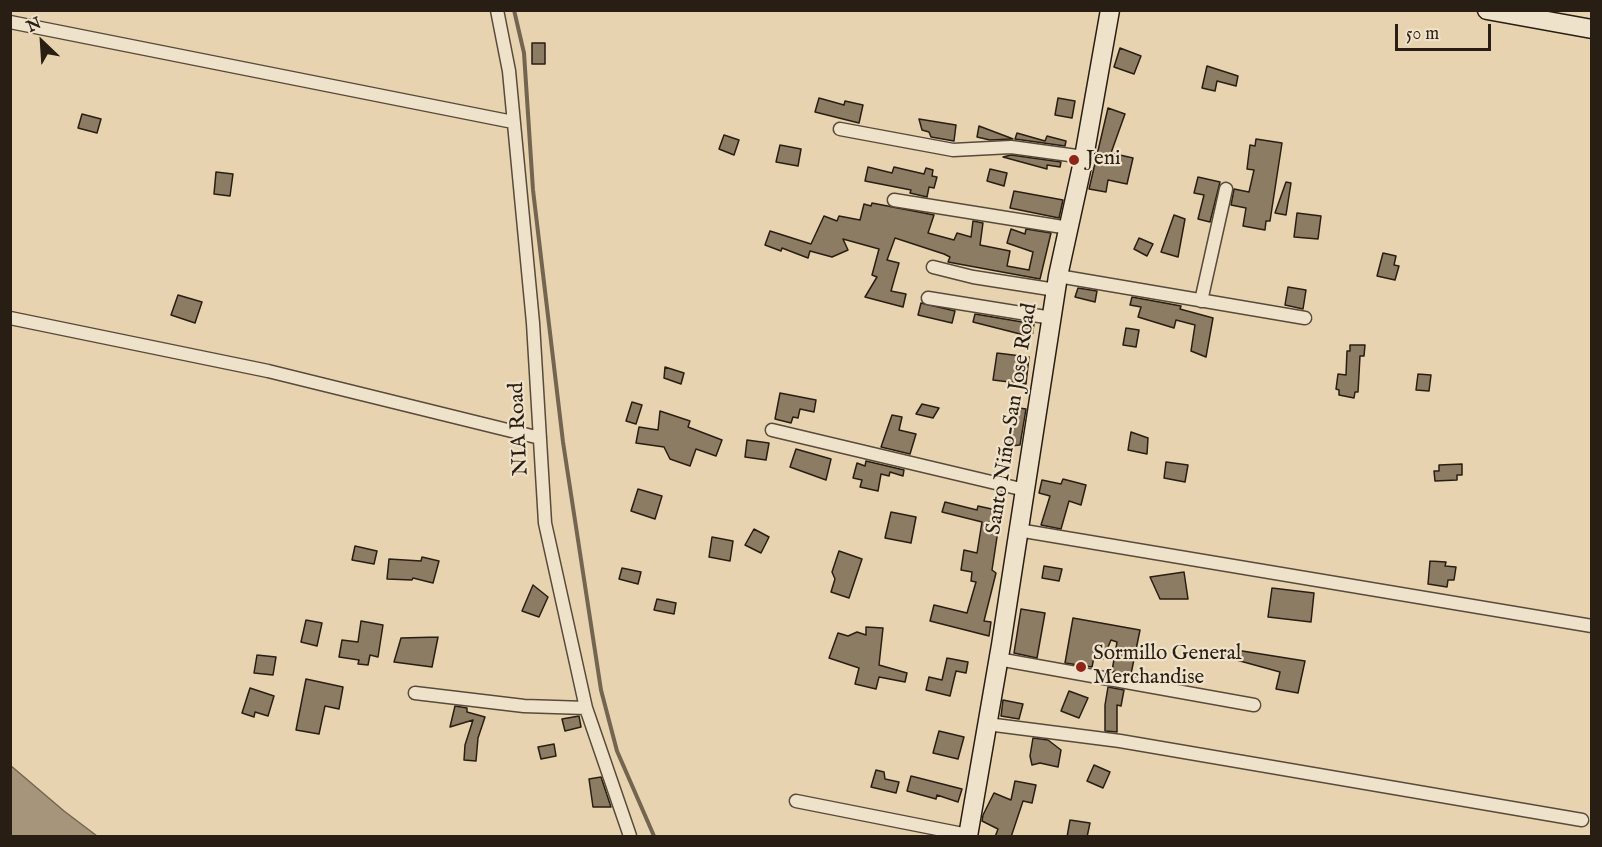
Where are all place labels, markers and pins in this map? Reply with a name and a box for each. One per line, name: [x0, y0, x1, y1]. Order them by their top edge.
place label: Jeni: [1086, 147, 1121, 173]
marker: Jeni: [1067, 153, 1081, 167]
place label: Sormillo General Merchandise: [1093, 642, 1242, 692]
marker: Sormillo General Merchandise: [1074, 660, 1088, 674]

